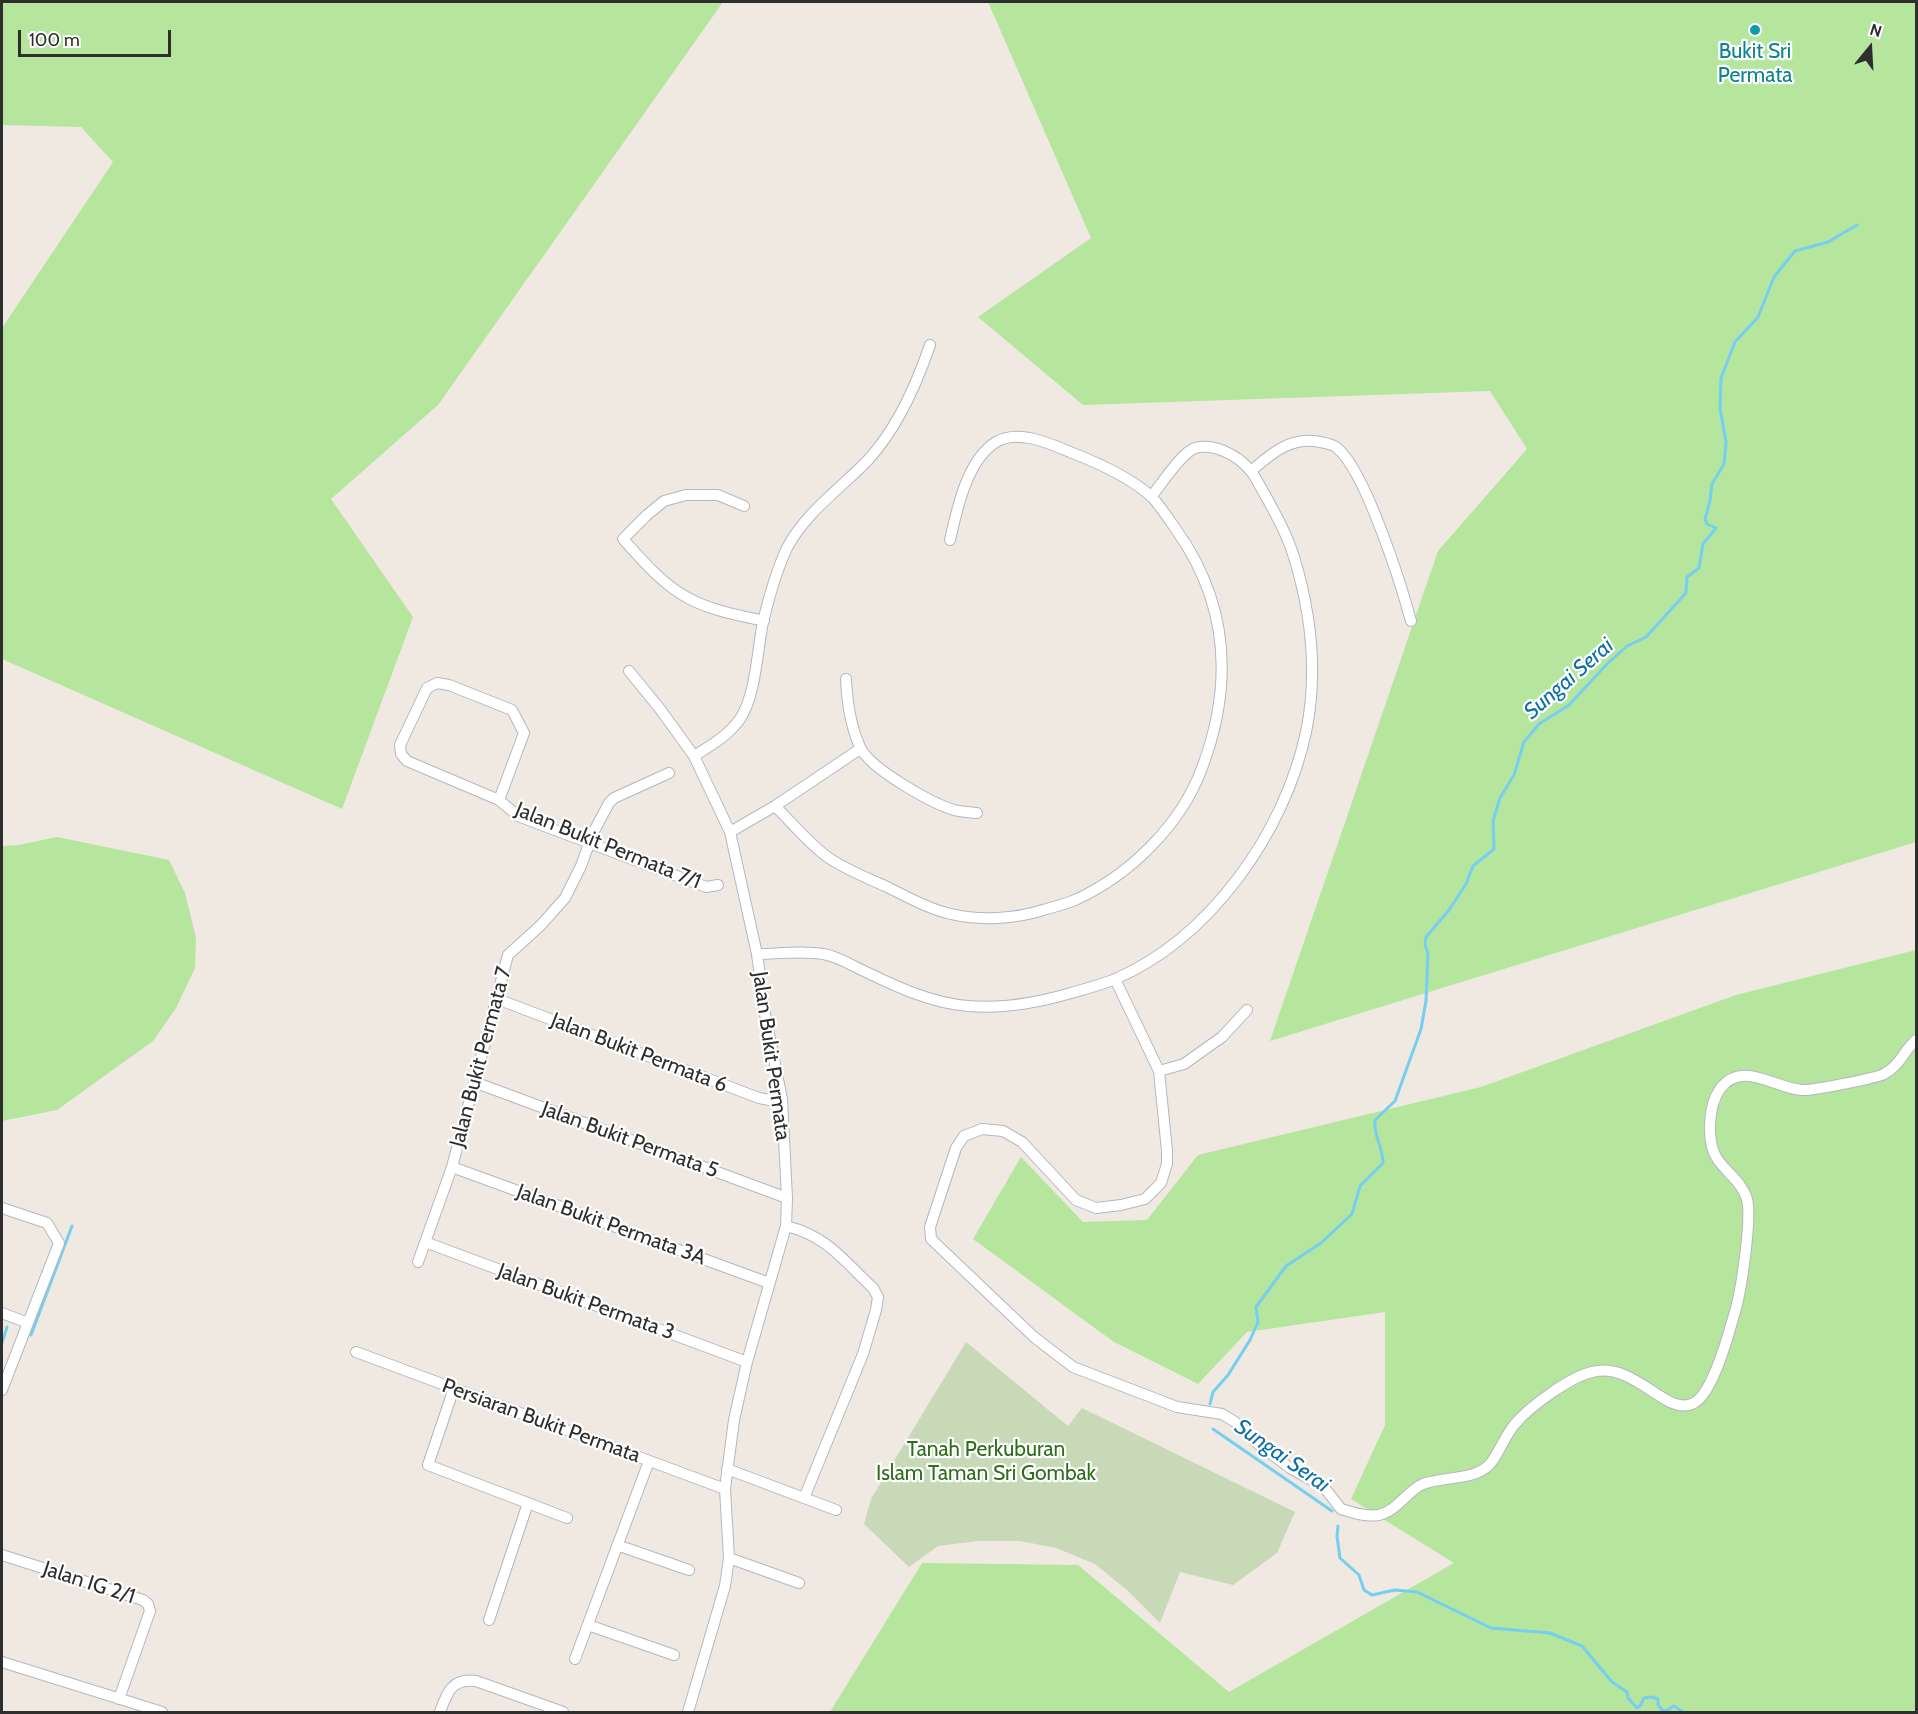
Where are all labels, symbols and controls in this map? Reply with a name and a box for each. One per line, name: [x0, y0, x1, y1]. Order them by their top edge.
scale bar: [21, 18, 174, 56]
north arrow: [1840, 18, 1900, 78]
text: N: [1867, 20, 1884, 41]
marker: Bukit Sri Permata: [1748, 23, 1762, 37]
text: 100 m: [29, 29, 80, 51]
place label: Bukit Sri Permata: [1718, 39, 1792, 89]
water label: Sungai Serai: [1519, 633, 1619, 725]
street label: Jalan Bukit Permata 7/1: [511, 797, 705, 895]
street label: Jalan Bukit Permata 7: [445, 964, 517, 1150]
street label: Jalan Bukit Permata: [747, 970, 795, 1142]
street label: Jalan Bukit Permata 6: [547, 1008, 731, 1098]
street label: Jalan Bukit Permata 5: [538, 1096, 722, 1184]
street label: Jalan Bukit Permata 3A: [513, 1179, 709, 1271]
street label: Jalan Bukit Permata 3: [494, 1258, 678, 1346]
street label: Persiaran Bukit Permata: [438, 1373, 644, 1469]
water label: Sungai Serai: [1229, 1414, 1335, 1498]
park label: Tanah Perkuburan Islam Taman Sri Gombak: [876, 1437, 1096, 1487]
street label: Jalan IG 2/1: [40, 1556, 138, 1610]

